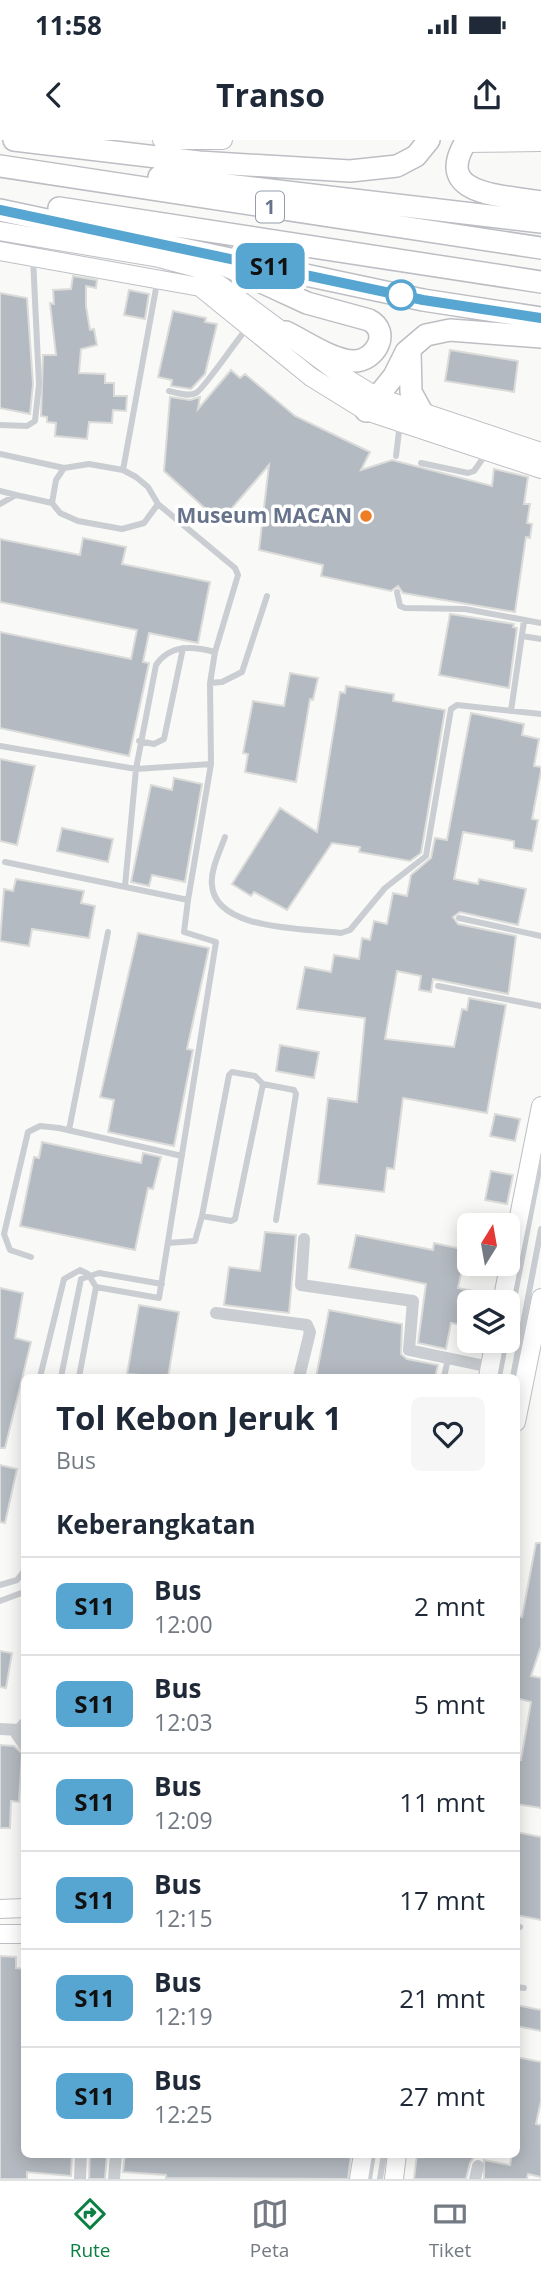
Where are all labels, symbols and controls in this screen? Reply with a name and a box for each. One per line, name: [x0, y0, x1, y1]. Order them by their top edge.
text: 11:58: [35, 7, 102, 43]
text: Transo: [216, 73, 325, 116]
icon: back: [35, 76, 73, 114]
icon: share: [468, 76, 506, 114]
road number: 1: [256, 192, 284, 222]
line badge: S11: [230, 243, 310, 289]
text: S11: [250, 249, 290, 282]
unlabelled marker: [386, 280, 416, 310]
place label: Museum MACAN: [176, 501, 352, 529]
marker: Museum MACAN: [358, 508, 374, 524]
north arrow: [457, 1213, 520, 1276]
map controls: [457, 1213, 520, 1353]
button: layers: [457, 1290, 520, 1353]
text: Tol Kebon Jeruk 1: [56, 1395, 342, 1440]
button: heart: [411, 1397, 485, 1471]
text: Bus: [56, 1444, 96, 1476]
text: Keberangkatan: [56, 1506, 256, 1542]
text: Bus: [154, 1572, 201, 1608]
text: 2 mnt: [414, 1588, 485, 1624]
text: S11: [74, 1589, 115, 1622]
text: 12:00: [154, 1608, 213, 1640]
text: Bus: [154, 1670, 201, 1706]
text: 5 mnt: [414, 1686, 485, 1722]
text: S11: [74, 1687, 115, 1720]
text: 12:03: [154, 1706, 213, 1738]
text: Bus: [154, 1768, 201, 1804]
text: 11 mnt: [399, 1784, 485, 1820]
text: S11: [74, 1785, 115, 1818]
text: 12:09: [154, 1804, 213, 1836]
text: Bus: [154, 1866, 201, 1902]
text: 17 mnt: [399, 1882, 485, 1918]
text: S11: [74, 1883, 115, 1916]
text: 12:15: [154, 1902, 213, 1934]
text: Bus: [154, 1964, 201, 2000]
text: 21 mnt: [399, 1980, 485, 2016]
text: S11: [74, 1981, 115, 2014]
text: 12:19: [154, 2000, 213, 2032]
text: Bus: [154, 2062, 201, 2098]
text: 27 mnt: [399, 2078, 485, 2114]
text: S11: [74, 2079, 115, 2112]
text: 12:25: [154, 2098, 213, 2130]
tab: Rute: [70, 2195, 111, 2263]
tab: Peta: [250, 2195, 289, 2263]
tab: Tiket: [429, 2195, 471, 2263]

